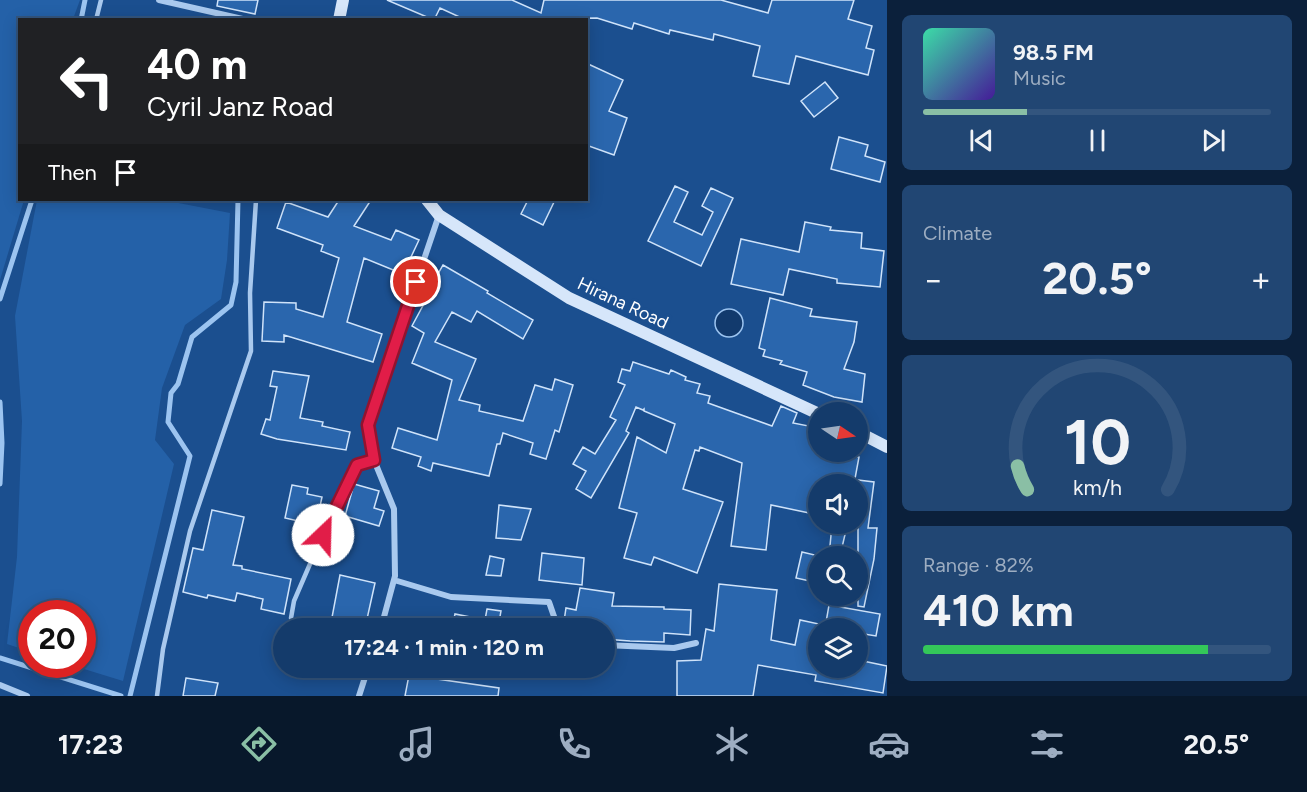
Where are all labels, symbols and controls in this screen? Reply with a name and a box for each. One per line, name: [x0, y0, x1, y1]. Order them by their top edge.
text: 40 m: [147, 39, 247, 90]
text: 98.5 FM: [1013, 39, 1094, 66]
icon: left: [48, 42, 126, 120]
text: Music: [1013, 66, 1066, 90]
text: Cyril Janz Road: [147, 90, 334, 123]
icon: previous: [965, 124, 998, 157]
icon: pause: [1081, 124, 1114, 157]
icon: next: [1197, 124, 1230, 157]
icon: arrive: [109, 156, 142, 189]
text: Then: [48, 159, 97, 186]
text: Climate: [923, 221, 992, 245]
text: 20.5°: [1042, 251, 1152, 305]
pin: [390, 256, 441, 307]
text: −: [923, 260, 944, 299]
text: +: [1250, 260, 1271, 299]
icon: arrive: [399, 265, 432, 298]
street label: Hirana Road: [574, 272, 672, 334]
north arrow: [808, 402, 868, 462]
map controls: [808, 402, 868, 678]
text: 10: [1064, 405, 1130, 480]
button: sound: [808, 474, 868, 534]
text: km/h: [1073, 475, 1121, 500]
position arrow: [291, 503, 355, 567]
button: search: [808, 546, 868, 606]
text: Range · 82%: [923, 553, 1034, 577]
text: 410 km: [923, 583, 1074, 637]
speed limit sign: 20: [18, 600, 96, 678]
button: layers: [808, 618, 868, 678]
text: 17:24 · 1 min · 120 m: [344, 634, 544, 661]
icon: directions: [238, 723, 280, 765]
icon: music: [396, 723, 438, 765]
icon: phone: [553, 723, 595, 765]
icon: climate: [711, 723, 753, 765]
icon: car: [868, 723, 910, 765]
icon: filters: [1026, 723, 1068, 765]
text: 17:23: [58, 728, 123, 761]
text: 20.5°: [1183, 728, 1249, 761]

